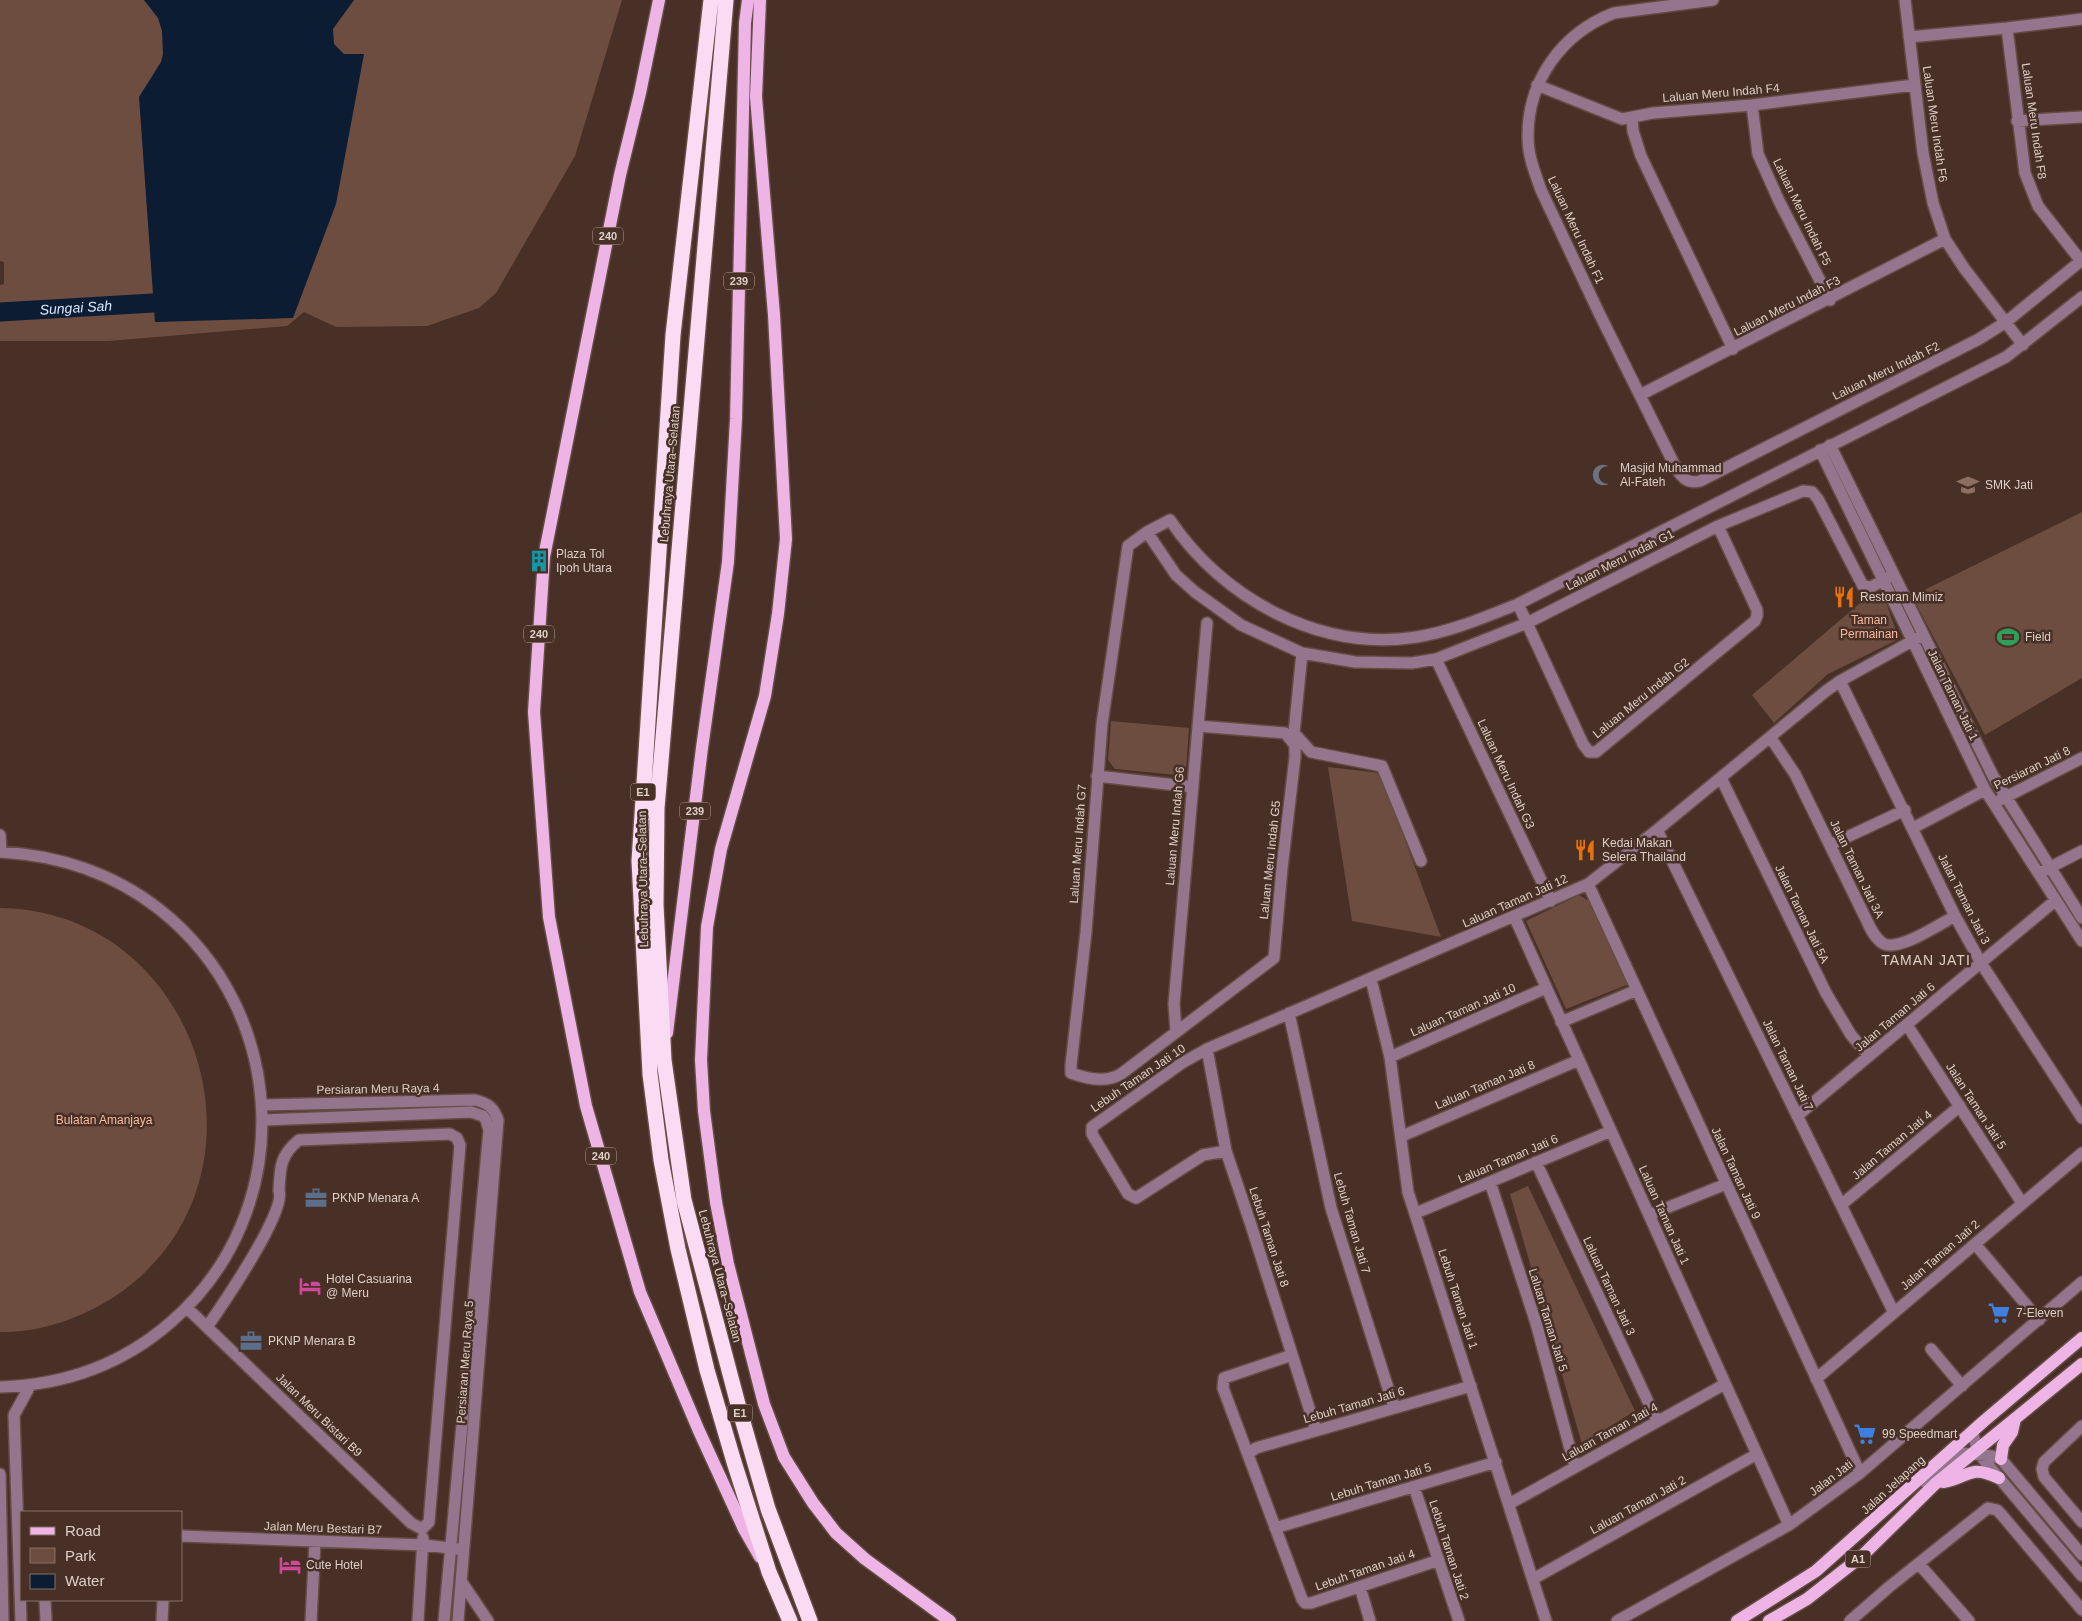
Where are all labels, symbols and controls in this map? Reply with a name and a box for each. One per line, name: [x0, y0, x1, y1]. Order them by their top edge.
street label: Laluan Meru Indah F8: [2019, 62, 2049, 180]
street label: Laluan Meru Indah F6: [1920, 65, 1950, 183]
street label: Laluan Meru Indah F4: [1662, 81, 1780, 105]
street label: Laluan Meru Indah F5: [1770, 156, 1834, 268]
street label: Laluan Meru Indah F1: [1545, 174, 1607, 286]
road number: 240: [593, 228, 623, 245]
road number: 239: [724, 272, 754, 290]
street label: Laluan Meru Indah F3: [1732, 273, 1843, 339]
water label: Sungai Sah: [39, 297, 113, 318]
street label: Laluan Meru Indah F2: [1830, 339, 1942, 403]
street label: Lebuhraya Utara–Selatan: [657, 405, 683, 543]
place label: Masjid Muhammad Al-Fateh: [1620, 461, 1721, 489]
mosque icon: Masjid Muhammad Al-Fateh: [1590, 462, 1616, 488]
school or university icon: SMK Jati: [1955, 472, 1981, 498]
place label: SMK Jati: [1985, 478, 2033, 492]
street label: Laluan Meru Indah G1: [1564, 527, 1677, 593]
place label: Plaza Tol Ipoh Utara: [556, 547, 612, 575]
building icon: Plaza Tol Ipoh Utara: [526, 548, 552, 574]
restaurant icon: Restoran Mimiz: [1831, 584, 1857, 610]
place label: Restoran Mimiz: [1860, 590, 1943, 604]
park label: Taman Permainan: [1840, 613, 1898, 641]
sports icon: Field: [1995, 624, 2021, 650]
road number: 240: [524, 626, 554, 642]
place label: Field: [2025, 630, 2051, 644]
street label: Jalan Taman Jati 1: [1925, 647, 1981, 743]
street label: Laluan Meru Indah G2: [1590, 655, 1692, 741]
street label: Laluan Meru Indah G3: [1474, 717, 1538, 831]
street label: Persiaran Jati 8: [1991, 743, 2073, 793]
street label: Laluan Meru Indah G6: [1163, 766, 1187, 886]
road number: E1: [630, 784, 656, 800]
street label: Laluan Meru Indah G7: [1067, 784, 1089, 904]
street label: Laluan Meru Indah G5: [1257, 800, 1283, 920]
road number: 239: [680, 802, 710, 819]
street label: Lebuhraya Utara–Selatan: [635, 811, 651, 947]
street label: Jalan Taman Jati 3A: [1827, 817, 1887, 921]
place label: Kedai Makan Selera Thailand: [1602, 836, 1686, 864]
restaurant icon: Kedai Makan Selera Thailand: [1572, 837, 1598, 863]
street label: Jalan Taman Jati 3: [1935, 851, 1993, 947]
street label: Jalan Taman Jati 5A: [1772, 862, 1832, 966]
street label: Laluan Taman Jati 12: [1460, 871, 1570, 931]
district label: TAMAN JATI: [1881, 952, 1971, 968]
street label: Jalan Taman Jati 6: [1852, 979, 1938, 1054]
street label: Laluan Taman Jati 10: [1408, 980, 1518, 1040]
street label: Jalan Taman Jati 7: [1760, 1017, 1816, 1113]
street label: Lebuh Taman Jati 10: [1088, 1041, 1188, 1115]
street label: Laluan Taman Jati 8: [1433, 1057, 1537, 1112]
street label: Jalan Taman Jati 5: [1943, 1060, 2009, 1152]
street label: Persiaran Meru Raya 4: [316, 1081, 440, 1097]
street label: Jalan Taman Jati 4: [1849, 1107, 1935, 1182]
park label: Bulatan Amanjaya: [56, 1113, 153, 1127]
street label: Jalan Taman Jati 9: [1709, 1125, 1764, 1221]
street label: Laluan Taman Jati 6: [1456, 1131, 1560, 1186]
road number: 240: [586, 1148, 616, 1164]
street label: Laluan Taman Jati 1: [1636, 1163, 1692, 1267]
street label: Lebuh Taman Jati 7: [1331, 1171, 1373, 1275]
office icon: PKNP Menara A: [303, 1185, 329, 1211]
street label: Lebuh Taman Jati 8: [1246, 1185, 1292, 1289]
place label: PKNP Menara A: [332, 1191, 419, 1205]
street label: Lebuhraya Utara–Selatan: [696, 1208, 744, 1344]
street label: Jalan Taman Jati 2: [1898, 1217, 1983, 1293]
street label: Laluan Taman Jati 3: [1580, 1234, 1638, 1338]
street label: Lebuh Taman Jati 1: [1435, 1247, 1481, 1351]
street label: Laluan Taman Jati 5: [1526, 1267, 1570, 1374]
place label: Hotel Casuarina @ Meru: [326, 1272, 412, 1300]
hotel icon: Hotel Casuarina @ Meru: [297, 1273, 323, 1299]
street label: Persiaran Meru Raya 5: [454, 1300, 476, 1424]
supermarket icon: 7-Eleven: [1986, 1300, 2012, 1326]
place label: 7-Eleven: [2016, 1306, 2063, 1320]
office icon: PKNP Menara B: [238, 1328, 264, 1354]
place label: PKNP Menara B: [268, 1334, 356, 1348]
street label: Jalan Meru Bistari B9: [273, 1370, 365, 1460]
street label: Lebuh Taman Jati 6: [1302, 1384, 1406, 1426]
street label: Laluan Taman Jati 4: [1560, 1400, 1661, 1464]
road number: E1: [728, 1405, 752, 1422]
supermarket icon: 99 Speedmart: [1852, 1421, 1878, 1447]
place label: 99 Speedmart: [1882, 1427, 1958, 1441]
street label: Jalan Jelapang: [1858, 1453, 1928, 1517]
street label: Jalan Jati: [1807, 1457, 1855, 1499]
street label: Lebuh Taman Jati 5: [1329, 1460, 1433, 1504]
street label: Laluan Taman Jati 2: [1588, 1473, 1689, 1537]
street label: Lebuh Taman Jati 2: [1426, 1498, 1472, 1602]
legend: [20, 1511, 182, 1601]
street label: Jalan Meru Bestari B7: [264, 1519, 383, 1537]
text: Road: [65, 1522, 101, 1539]
street label: Lebuh Taman Jati 4: [1313, 1546, 1417, 1594]
text: Park: [65, 1547, 96, 1564]
road number: A1: [1846, 1550, 1870, 1568]
hotel icon: Cute Hotel: [277, 1552, 303, 1578]
place label: Cute Hotel: [306, 1558, 363, 1572]
text: Water: [65, 1572, 104, 1589]

